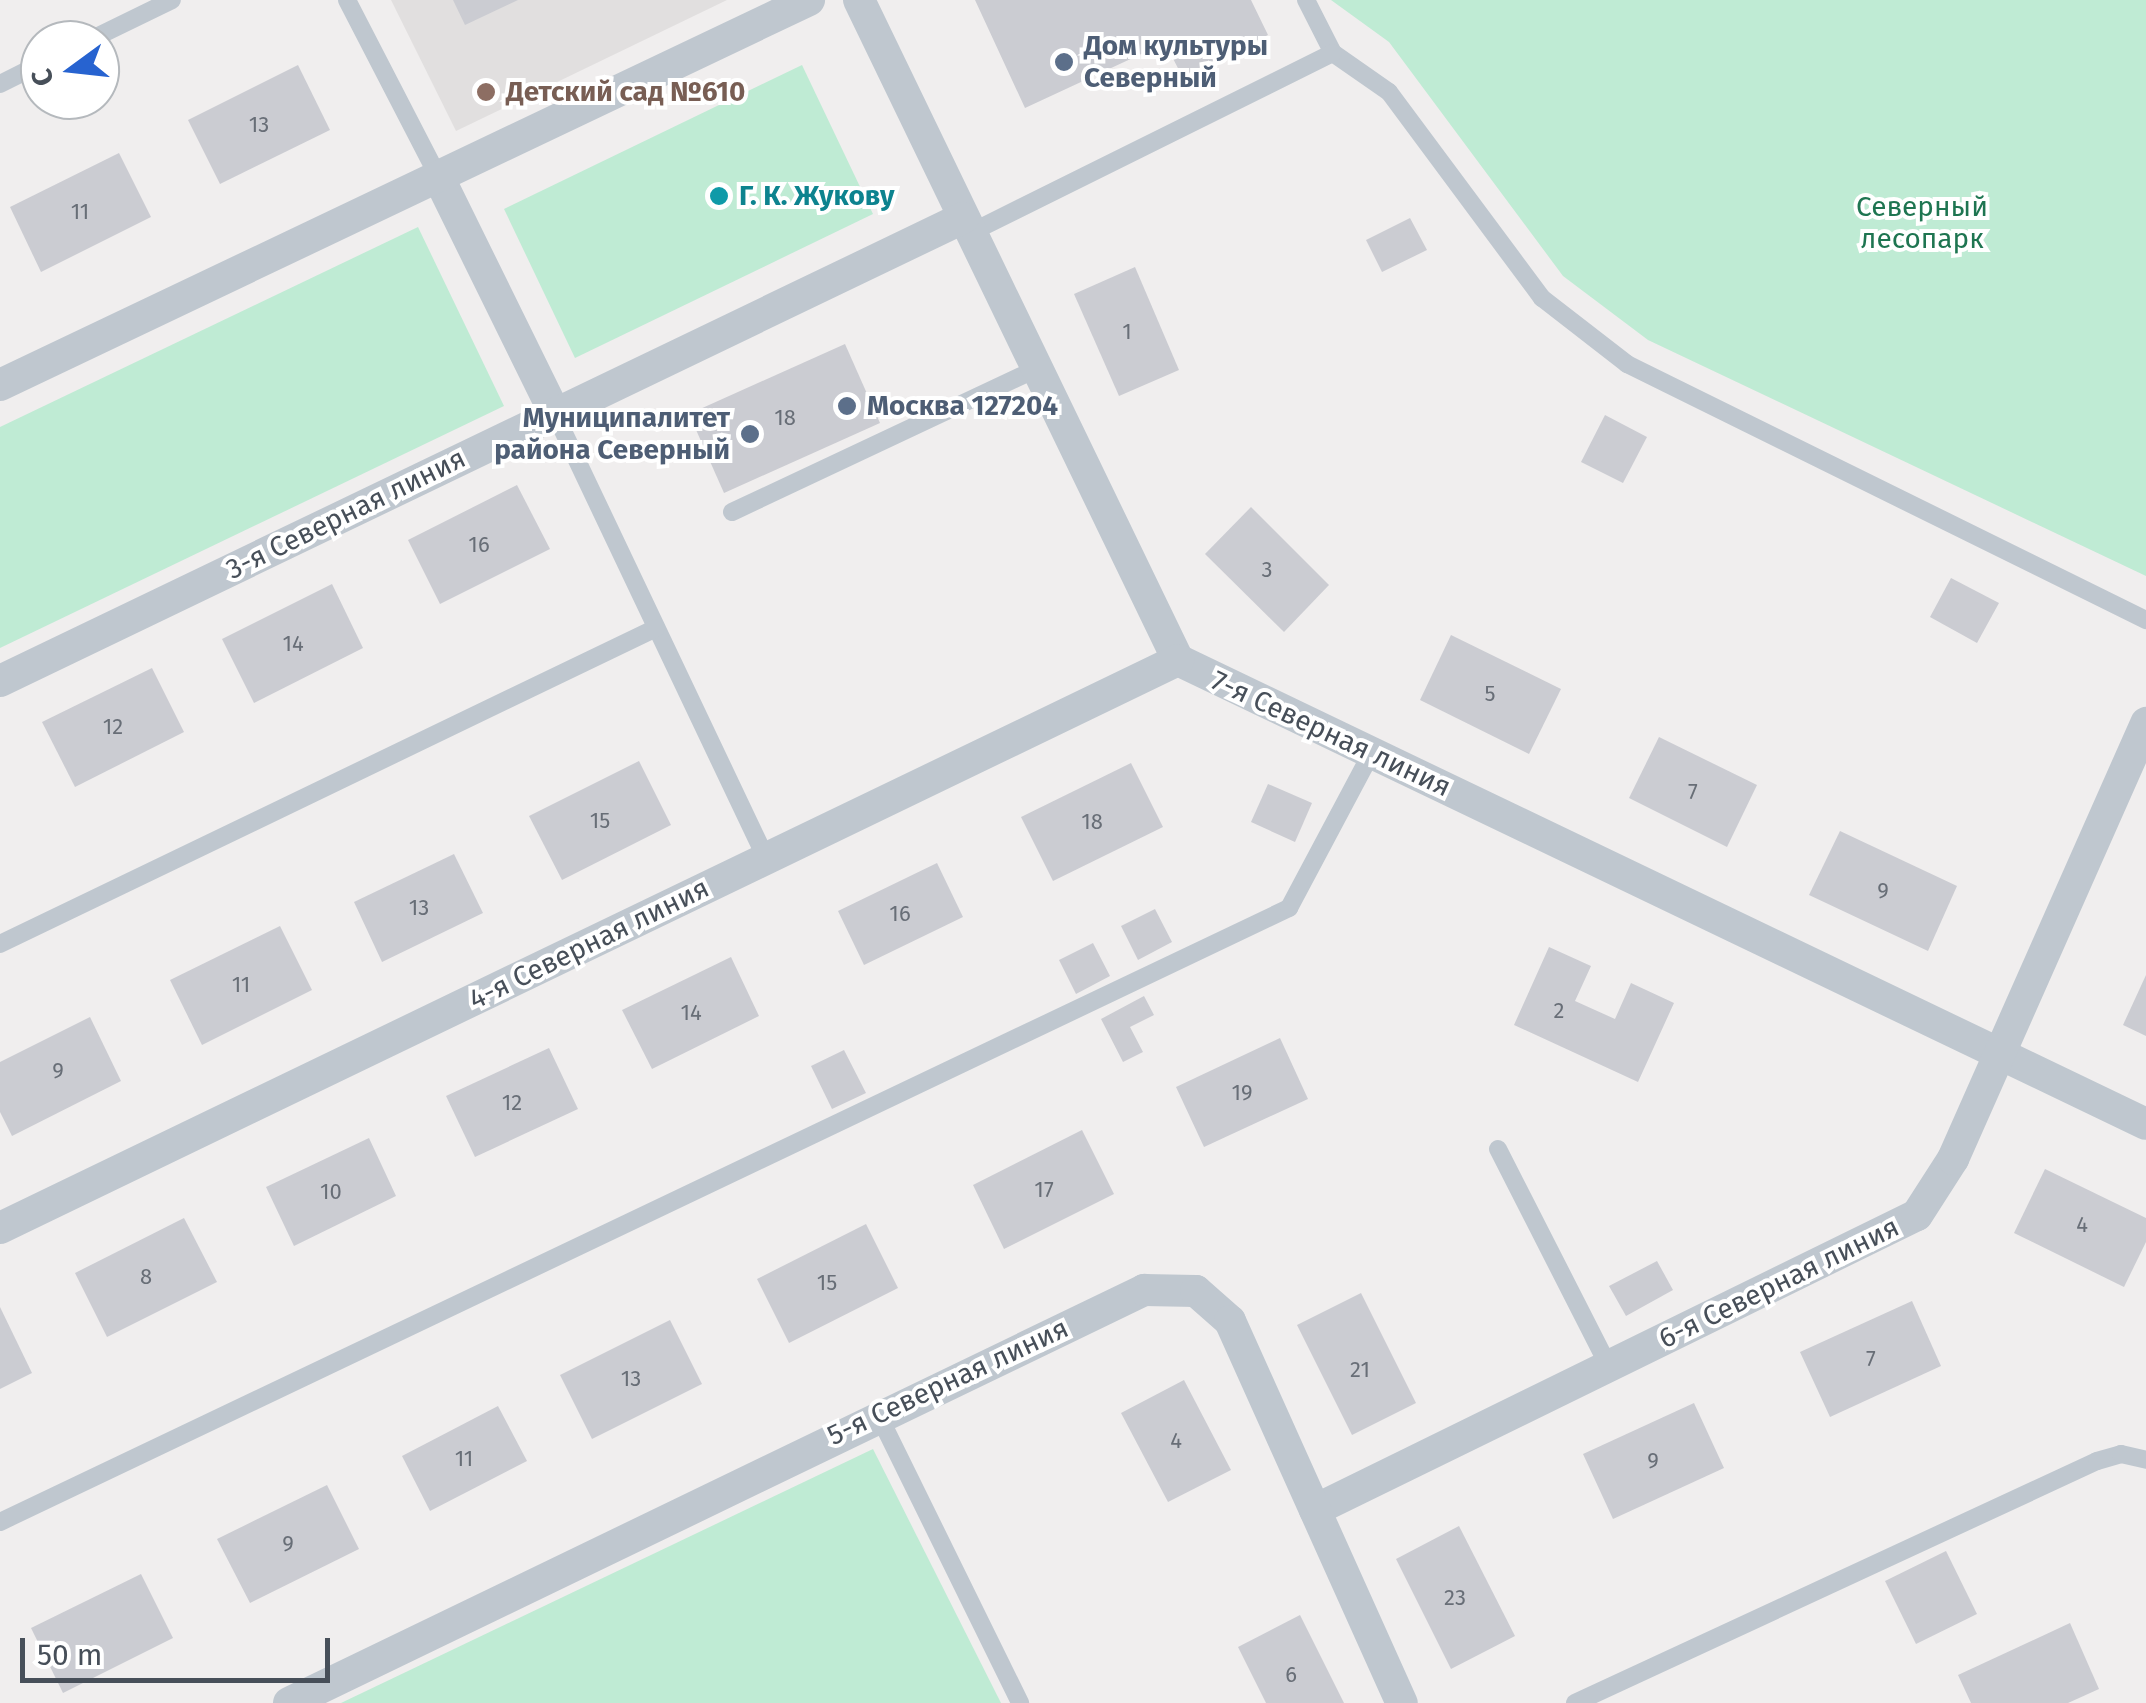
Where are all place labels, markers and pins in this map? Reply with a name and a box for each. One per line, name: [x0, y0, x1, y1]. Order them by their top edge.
place label: Дом культуры Северный: [1084, 29, 1268, 95]
marker: Дом культуры Северный: [1053, 51, 1075, 73]
place label: Детский сад №610: [506, 75, 745, 109]
marker: Детский сад №610: [475, 81, 497, 103]
place label: Г. К. Жукову: [739, 179, 894, 213]
marker: Г. К. Жукову: [708, 185, 730, 207]
place label: Москва 127204: [867, 389, 1058, 423]
marker: Москва 127204: [836, 395, 858, 417]
place label: Муниципалитет района Северный: [494, 401, 730, 467]
marker: Муниципалитет района Северный: [739, 423, 761, 445]

